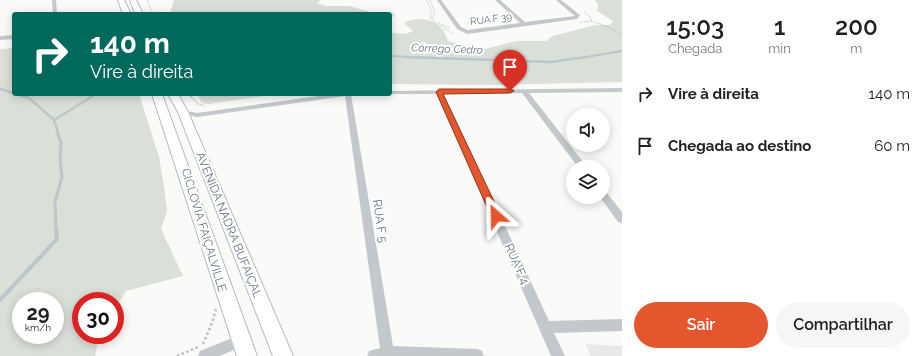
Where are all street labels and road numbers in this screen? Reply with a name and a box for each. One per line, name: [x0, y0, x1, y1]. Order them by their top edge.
street label: RUA F 39: [469, 11, 513, 27]
street label: AVENIDA NADRA BUFAIÇAL: [193, 150, 265, 300]
street label: CICLOVIA FAIÇALVILLE: [179, 166, 229, 294]
street label: RUA F 5: [370, 198, 390, 244]
street label: RUA F 4: [502, 241, 532, 287]

